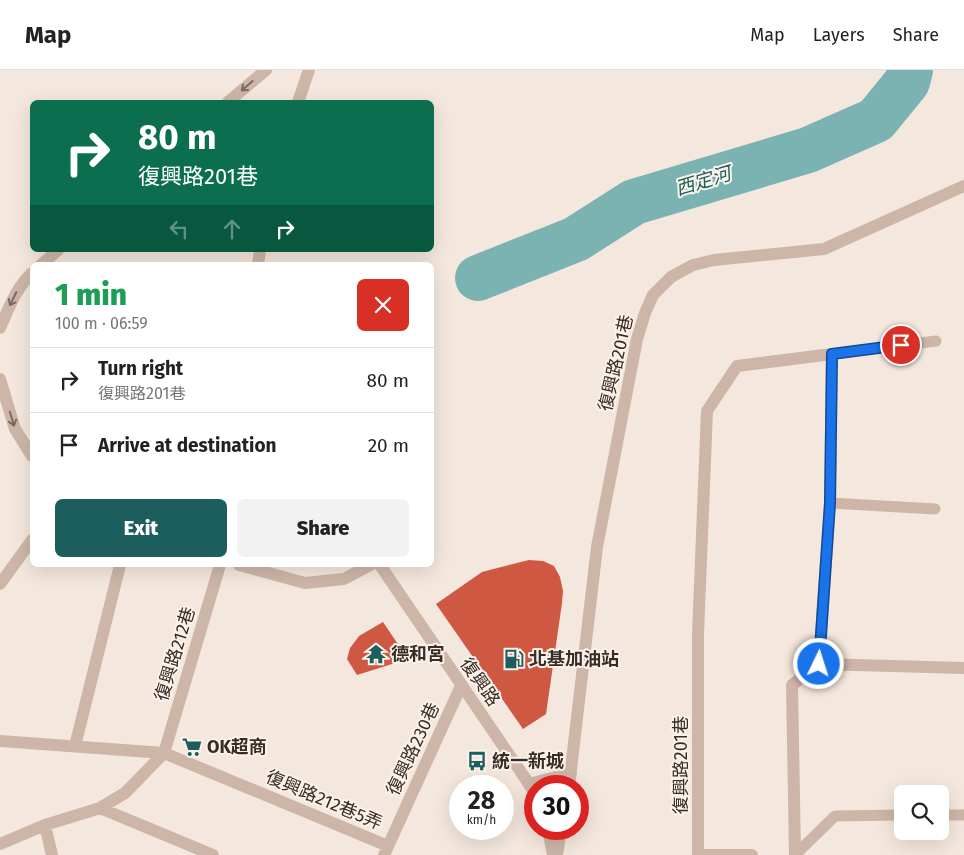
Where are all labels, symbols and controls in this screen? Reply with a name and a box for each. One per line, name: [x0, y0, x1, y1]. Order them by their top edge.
text: Map: [25, 21, 71, 49]
text: Map: [750, 24, 785, 46]
text: Layers: [813, 24, 865, 46]
text: Share: [893, 24, 939, 46]
one-way arrow: [241, 81, 254, 92]
text: 80 m: [138, 116, 217, 158]
icon: right: [55, 120, 120, 185]
water label: 西定河: [672, 161, 737, 200]
text: 復興路201巷: [138, 163, 258, 190]
icon: left: [165, 215, 193, 243]
icon: ahead: [218, 215, 246, 243]
icon: right: [271, 215, 299, 243]
text: 1 min: [55, 277, 127, 313]
button: close: [357, 279, 409, 331]
one-way arrow: [8, 291, 18, 306]
street label: 復興路201巷: [594, 313, 638, 413]
text: 100 m · 06:59: [55, 314, 148, 333]
pin: [880, 324, 922, 366]
icon: arrive: [887, 331, 915, 359]
text: Turn right: [98, 357, 183, 380]
icon: right: [55, 366, 83, 394]
text: 80 m: [367, 369, 409, 392]
text: 復興路201巷: [98, 384, 185, 403]
one-way arrow: [8, 411, 18, 427]
icon: arrive: [55, 431, 83, 459]
text: Arrive at destination: [98, 434, 277, 457]
text: 20 m: [368, 434, 409, 457]
button: Exit: [55, 499, 227, 557]
button: Share: [237, 499, 409, 557]
street label: 復興路212巷: [150, 604, 200, 704]
position arrow: [792, 637, 844, 689]
temple icon: 德和宮: [365, 643, 387, 665]
place label: 德和宮: [391, 643, 445, 665]
fuel station icon: 北基加油站: [503, 648, 525, 670]
place label: 北基加油站: [529, 648, 619, 670]
street label: 復興路: [456, 654, 504, 710]
street label: 復興路230巷: [382, 699, 444, 799]
street label: 復興路201巷: [670, 716, 692, 814]
supermarket icon: OK超商: [181, 736, 203, 758]
place label: OK超商: [207, 736, 267, 758]
bus stop icon: 統一新城: [466, 750, 488, 772]
place label: 統一新城: [492, 750, 564, 772]
street label: 復興路212巷5弄: [263, 766, 385, 834]
speed limit sign: 30: [524, 775, 589, 840]
map controls: [894, 785, 949, 840]
button: search: [894, 785, 949, 840]
text: 28: [468, 786, 495, 816]
text: km/h: [467, 813, 496, 827]

